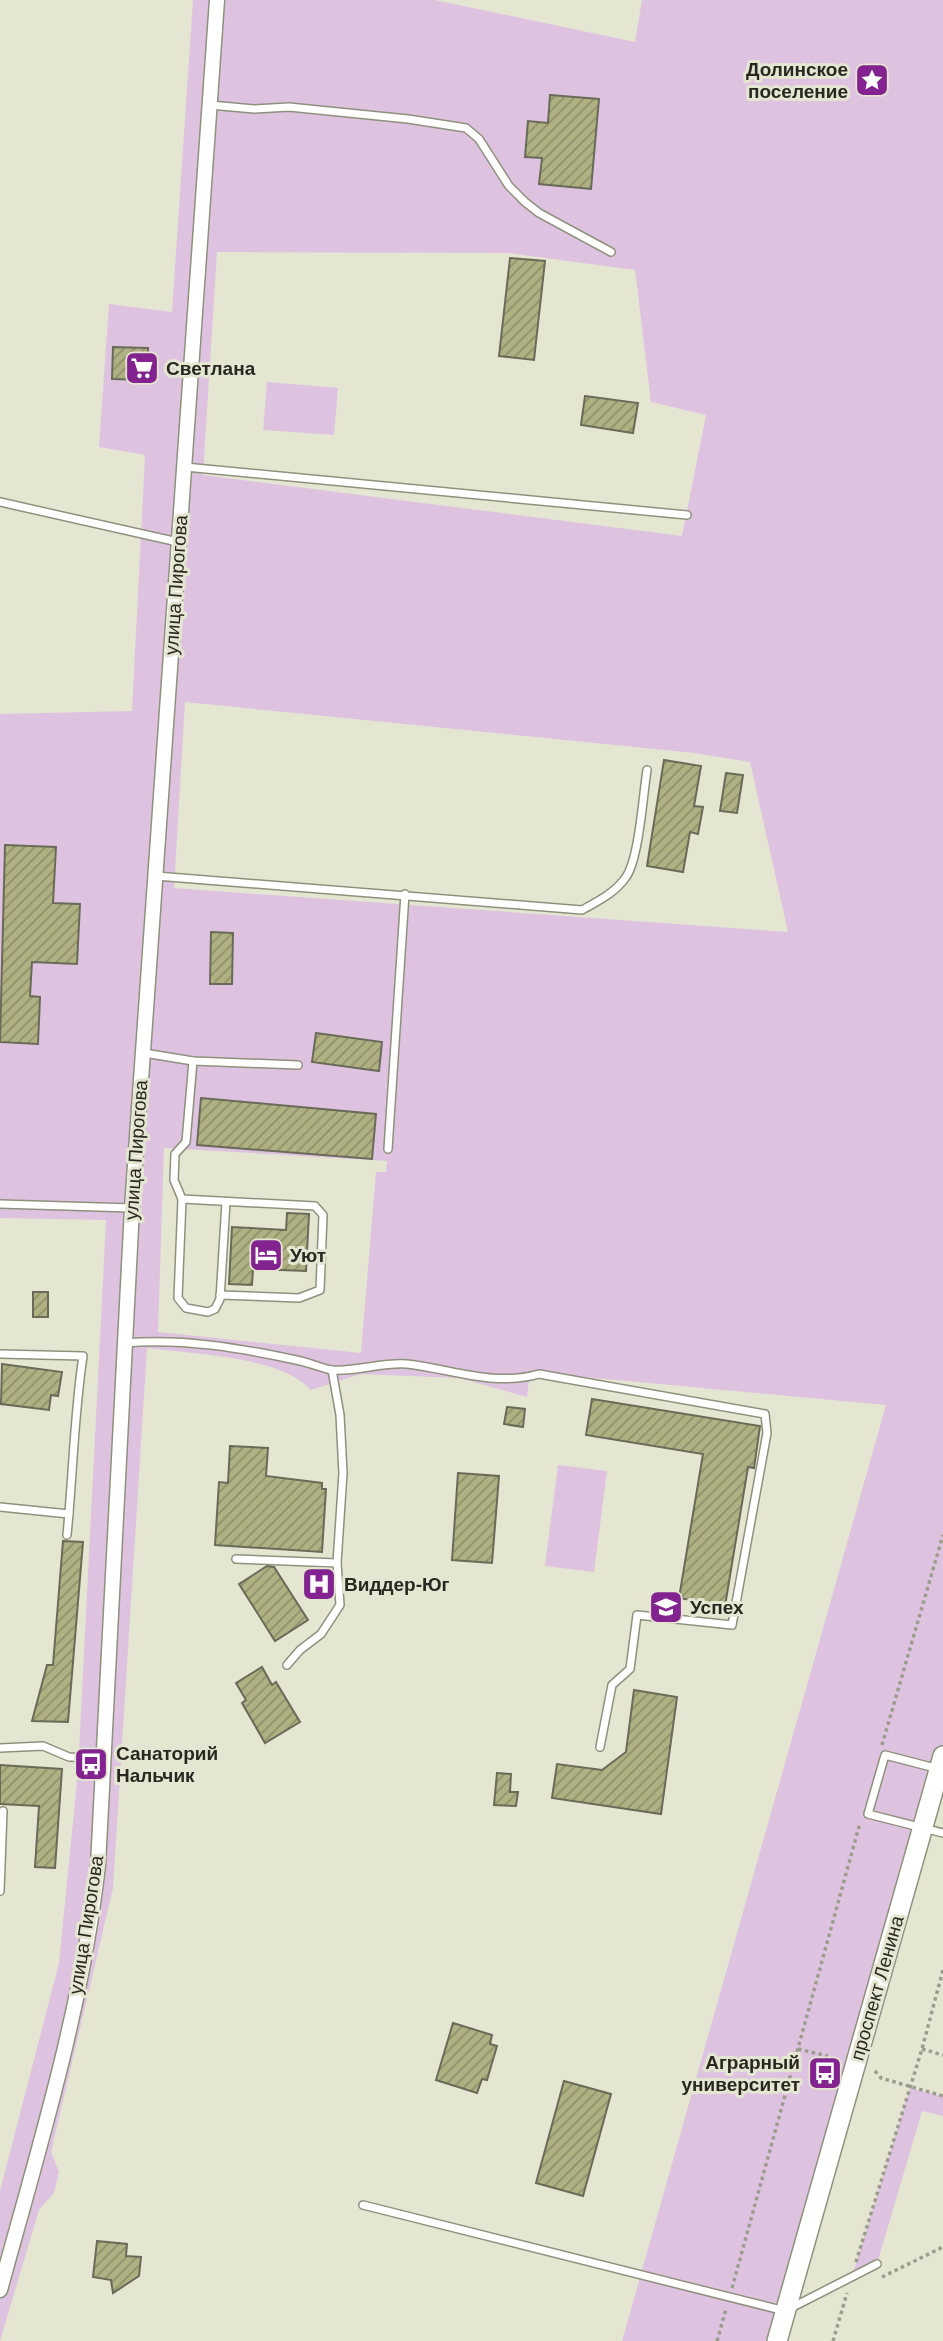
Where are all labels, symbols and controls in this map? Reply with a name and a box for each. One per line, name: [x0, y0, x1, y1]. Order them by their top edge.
place label: Долинское поселение: [746, 59, 848, 102]
place icon: Долинское поселение: [853, 61, 891, 99]
supermarket icon: Светлана: [123, 349, 161, 387]
place label: Светлана: [166, 358, 256, 379]
street label: улица Пирогова: [161, 514, 191, 656]
street label: улица Пирогова: [121, 1079, 151, 1221]
hotel icon: Уют: [247, 1236, 285, 1274]
place label: Уют: [290, 1245, 326, 1266]
hospital icon: Виддер-Юг: [300, 1565, 338, 1603]
place label: Виддер-Юг: [344, 1574, 450, 1595]
school or university icon: Успех: [647, 1588, 685, 1626]
place label: Успех: [690, 1597, 744, 1618]
place label: Санаторий Нальчик: [116, 1743, 218, 1786]
bus stop icon: Санаторий Нальчик: [72, 1745, 110, 1783]
street label: улица Пирогова: [65, 1854, 107, 1996]
street label: проспект Ленина: [846, 1913, 908, 2063]
place label: Аграрный университет: [682, 2052, 800, 2095]
bus stop icon: Аграрный университет: [806, 2054, 844, 2092]

